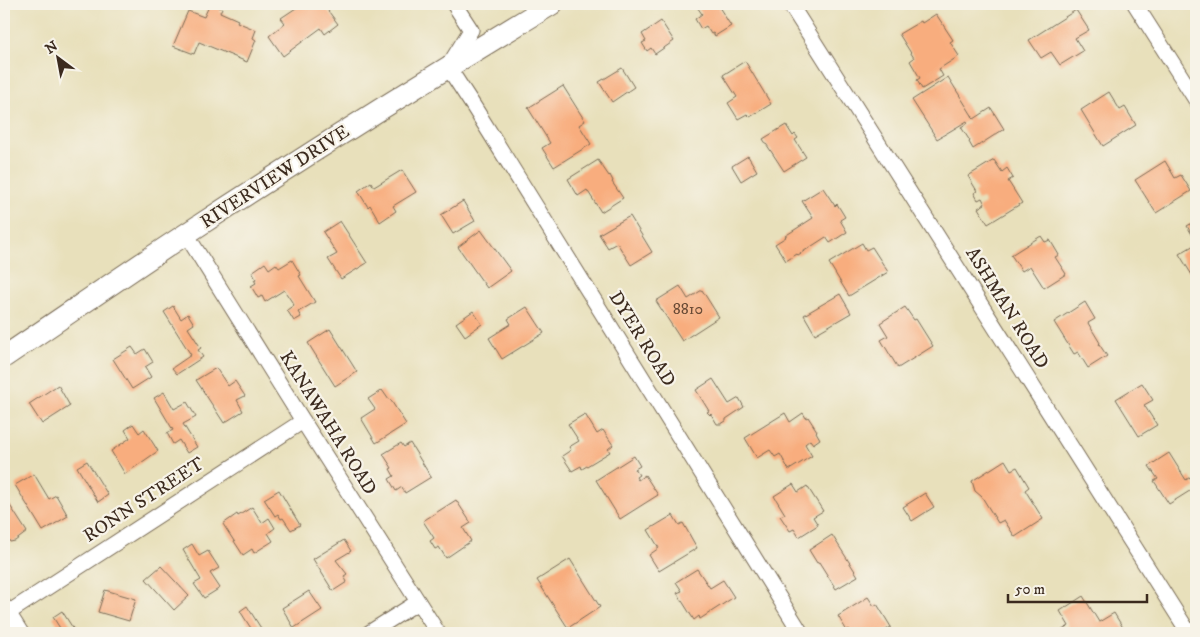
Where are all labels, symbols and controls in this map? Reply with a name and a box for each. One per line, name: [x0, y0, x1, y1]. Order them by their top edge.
north arrow: [32, 32, 82, 82]
text: N: [42, 37, 62, 59]
street label: RIVERVIEW DRIVE: [196, 120, 354, 234]
street label: ASHMAN ROAD: [960, 243, 1054, 373]
street label: DYER ROAD: [604, 287, 680, 391]
house number: 8810: [673, 299, 703, 319]
street label: KANAWAHA ROAD: [274, 347, 382, 499]
street label: RONN STREET: [79, 452, 209, 548]
scale bar: [1008, 572, 1146, 604]
text: 50 m: [1015, 580, 1045, 599]

